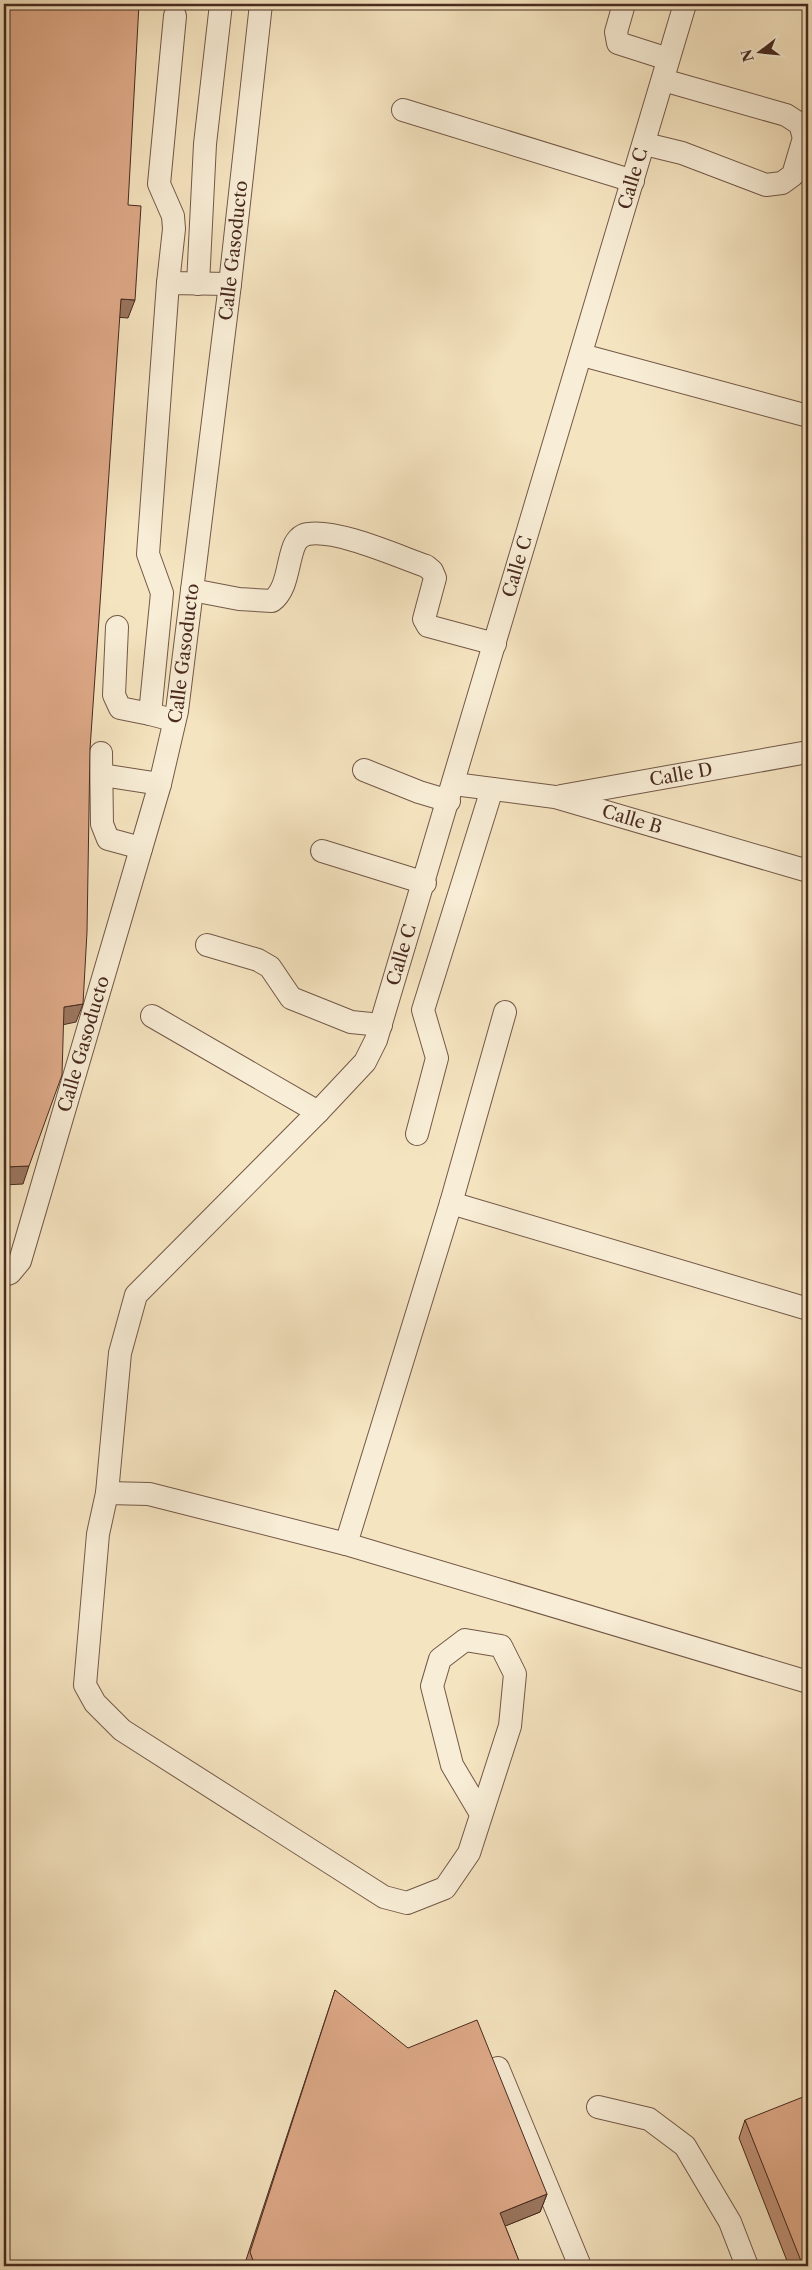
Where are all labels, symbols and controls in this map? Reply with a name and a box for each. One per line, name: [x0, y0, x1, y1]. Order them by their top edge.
north arrow: [734, 28, 784, 78]
text: N: [737, 47, 758, 64]
street label: Calle C: [613, 145, 652, 212]
street label: Calle Gasoducto: [215, 179, 252, 322]
street label: Calle C: [498, 533, 537, 600]
street label: Calle Gasoducto: [163, 582, 204, 726]
street label: Calle D: [648, 758, 714, 791]
street label: Calle B: [599, 800, 665, 839]
street label: Calle C: [382, 922, 421, 988]
street label: Calle Gasoducto: [53, 973, 114, 1115]

